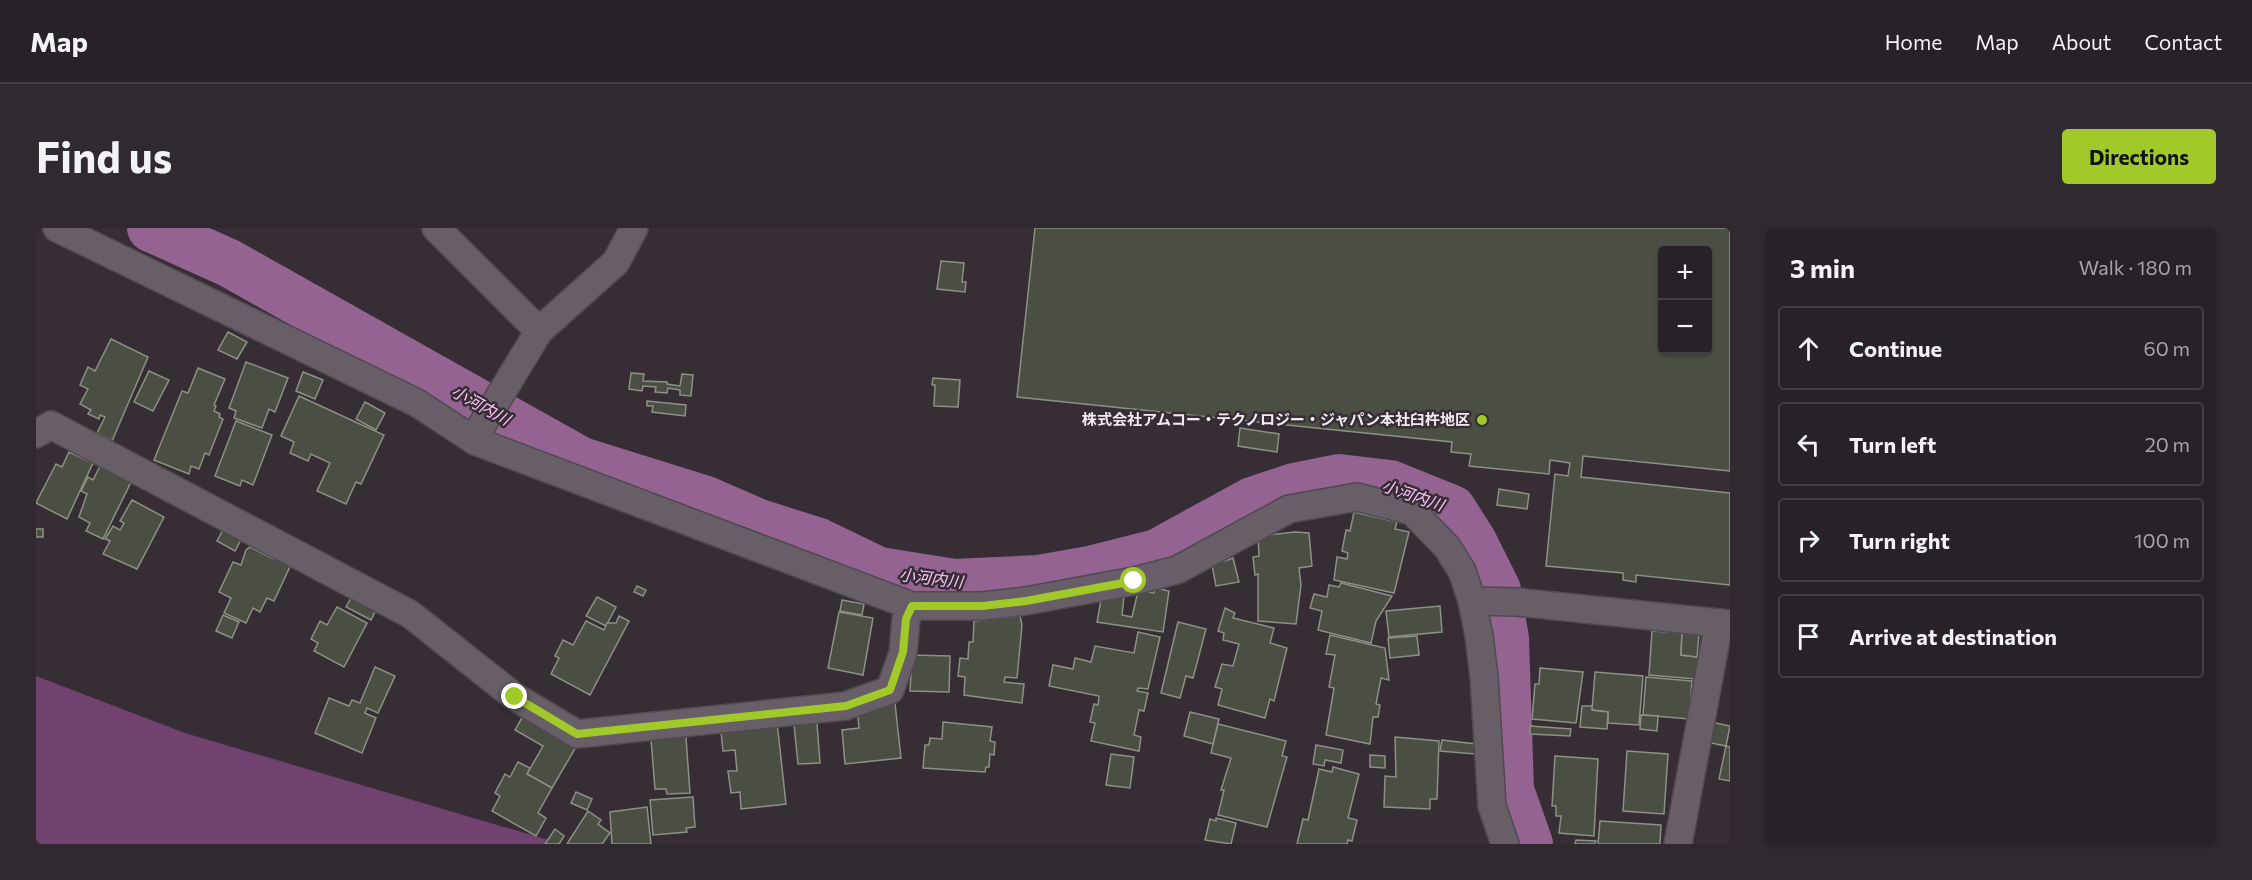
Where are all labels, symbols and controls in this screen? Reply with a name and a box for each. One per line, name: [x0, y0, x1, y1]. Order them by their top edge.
text: Map: [30, 24, 88, 58]
text: Home: [1885, 29, 1942, 54]
text: Map: [1975, 29, 2019, 54]
text: About: [2052, 29, 2111, 54]
text: Contact: [2144, 29, 2222, 54]
button: Directions: [2062, 129, 2216, 184]
text: Find us: [36, 130, 172, 182]
map controls: [1658, 246, 1712, 354]
button: +: [1658, 246, 1712, 300]
text: 3 min: [1790, 252, 1855, 283]
text: Walk · 180 m: [2079, 255, 2192, 279]
button: −: [1658, 300, 1712, 354]
icon: ahead: [1792, 332, 1825, 365]
text: Continue: [1849, 335, 1942, 362]
text: 60 m: [2144, 336, 2190, 360]
water label: 小河内川: [449, 381, 516, 429]
place label: 株式会社アムコー・テクノロジー・ジャパン本社臼杵地区: [1082, 410, 1470, 428]
marker: 株式会社アムコー・テクノロジー・ジャパン本社臼杵地区: [1475, 413, 1489, 427]
icon: left: [1792, 428, 1825, 461]
text: Turn left: [1849, 431, 1936, 458]
text: 20 m: [2145, 432, 2190, 456]
water label: 小河内川: [1380, 475, 1448, 515]
icon: right: [1792, 524, 1825, 557]
text: Turn right: [1849, 527, 1950, 554]
text: 100 m: [2134, 528, 2190, 552]
water label: 小河内川: [898, 564, 966, 591]
route start: [1120, 567, 1146, 593]
icon: arrive: [1792, 620, 1825, 653]
text: Arrive at destination: [1849, 623, 2057, 650]
route end: [501, 683, 527, 709]

